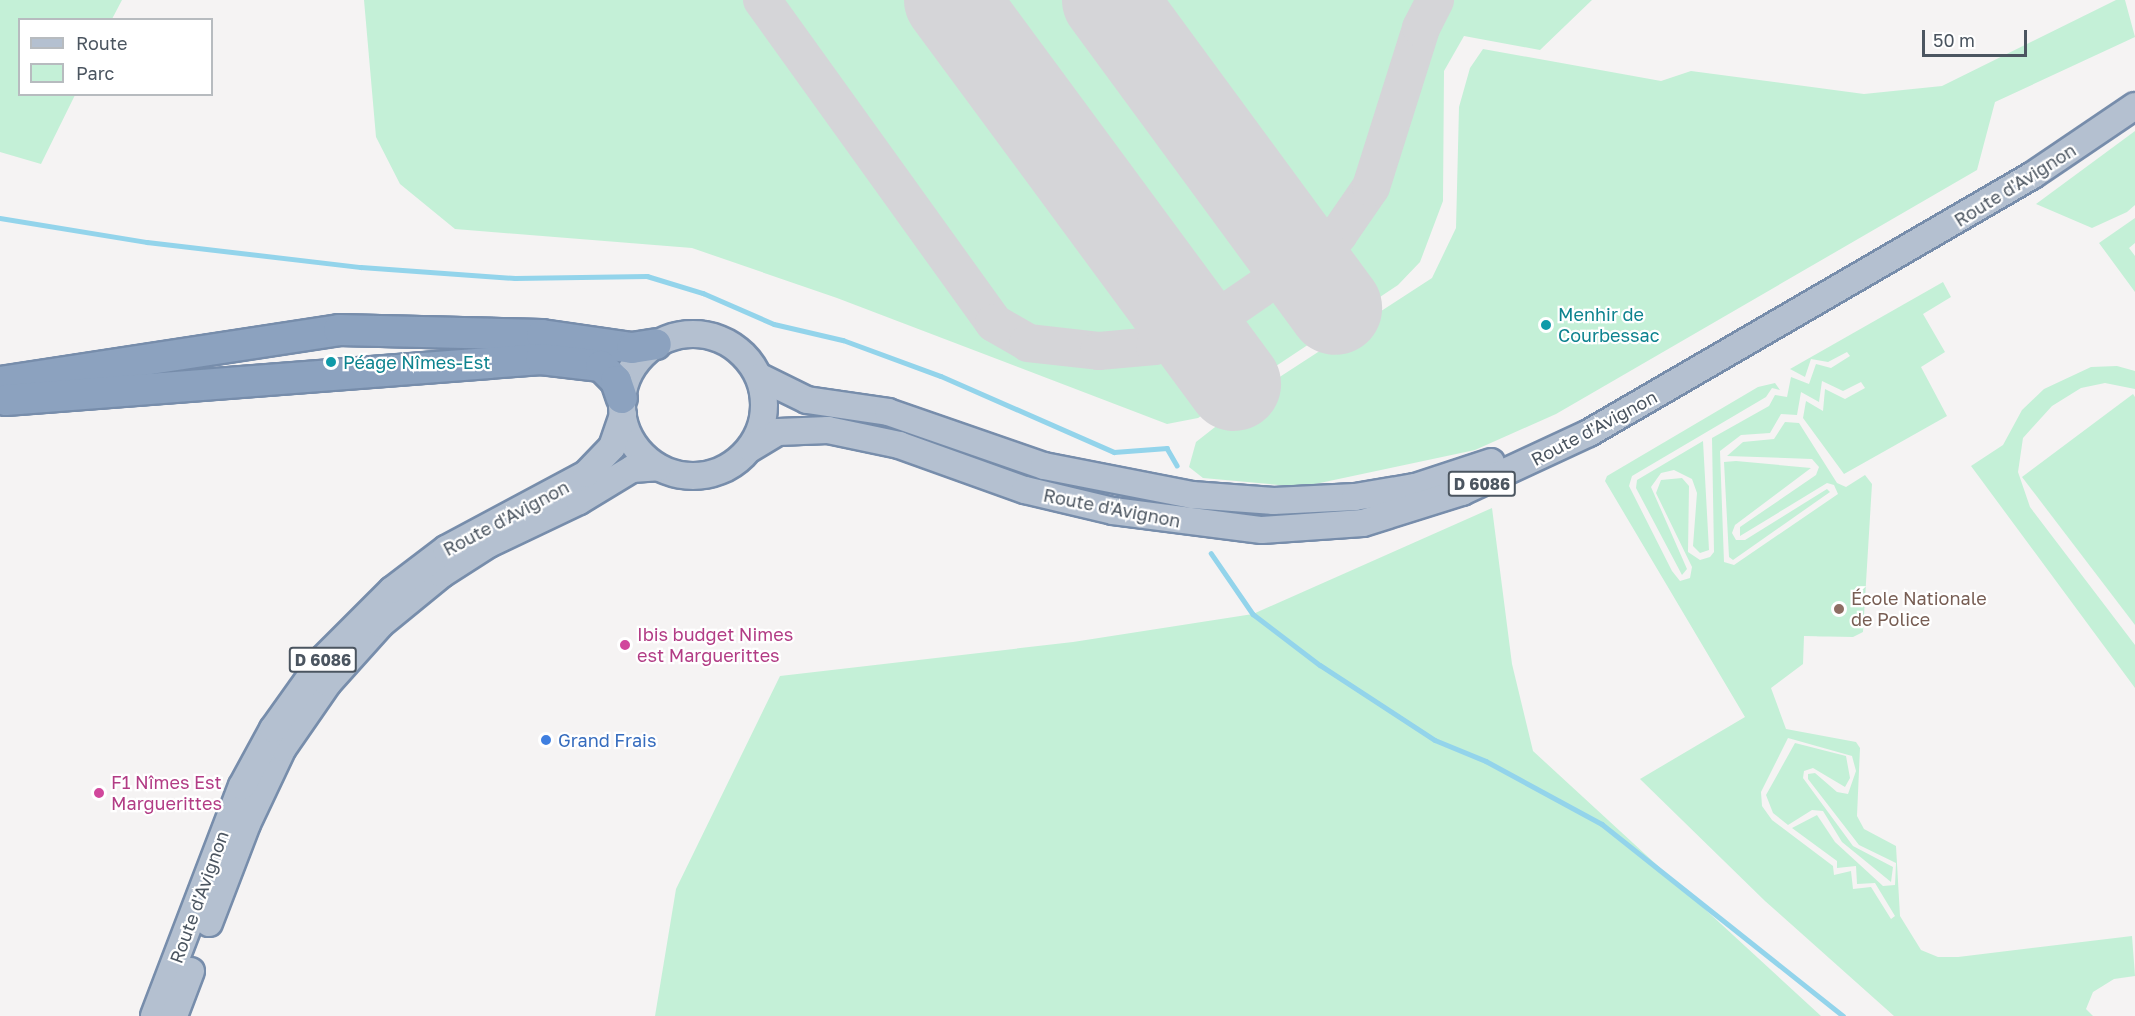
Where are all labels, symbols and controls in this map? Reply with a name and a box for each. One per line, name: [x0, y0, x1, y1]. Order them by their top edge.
legend: [18, 18, 213, 96]
scale bar: [1925, 18, 2030, 56]
text: 50 m: [1933, 29, 1975, 51]
text: Route: [76, 32, 127, 54]
text: Parc: [76, 62, 114, 84]
street label: Route d'Avignon: [1950, 139, 2080, 231]
place label: Menhir de Courbessac: [1558, 304, 1660, 346]
marker: Menhir de Courbessac: [1539, 318, 1553, 332]
place label: Péage Nîmes-Est: [343, 351, 490, 373]
marker: Péage Nîmes-Est: [324, 355, 338, 369]
street label: Route d'Avignon: [1527, 386, 1661, 470]
road number: D 6086: [1448, 471, 1516, 497]
street label: Route d'Avignon: [439, 476, 573, 560]
street label: Route d'Avignon: [1042, 484, 1182, 532]
place label: École Nationale de Police: [1851, 588, 1987, 630]
marker: École Nationale de Police: [1832, 602, 1846, 616]
place label: Ibis budget Nimes est Marguerittes: [637, 624, 793, 666]
marker: Ibis budget Nimes est Marguerittes: [618, 638, 632, 652]
road number: D 6086: [288, 647, 358, 673]
place label: Grand Frais: [558, 729, 656, 751]
marker: Grand Frais: [539, 733, 553, 747]
place label: F1 Nîmes Est Marguerittes: [111, 772, 222, 814]
marker: F1 Nîmes Est Marguerittes: [92, 786, 106, 800]
street label: Route d'Avignon: [165, 828, 233, 966]

